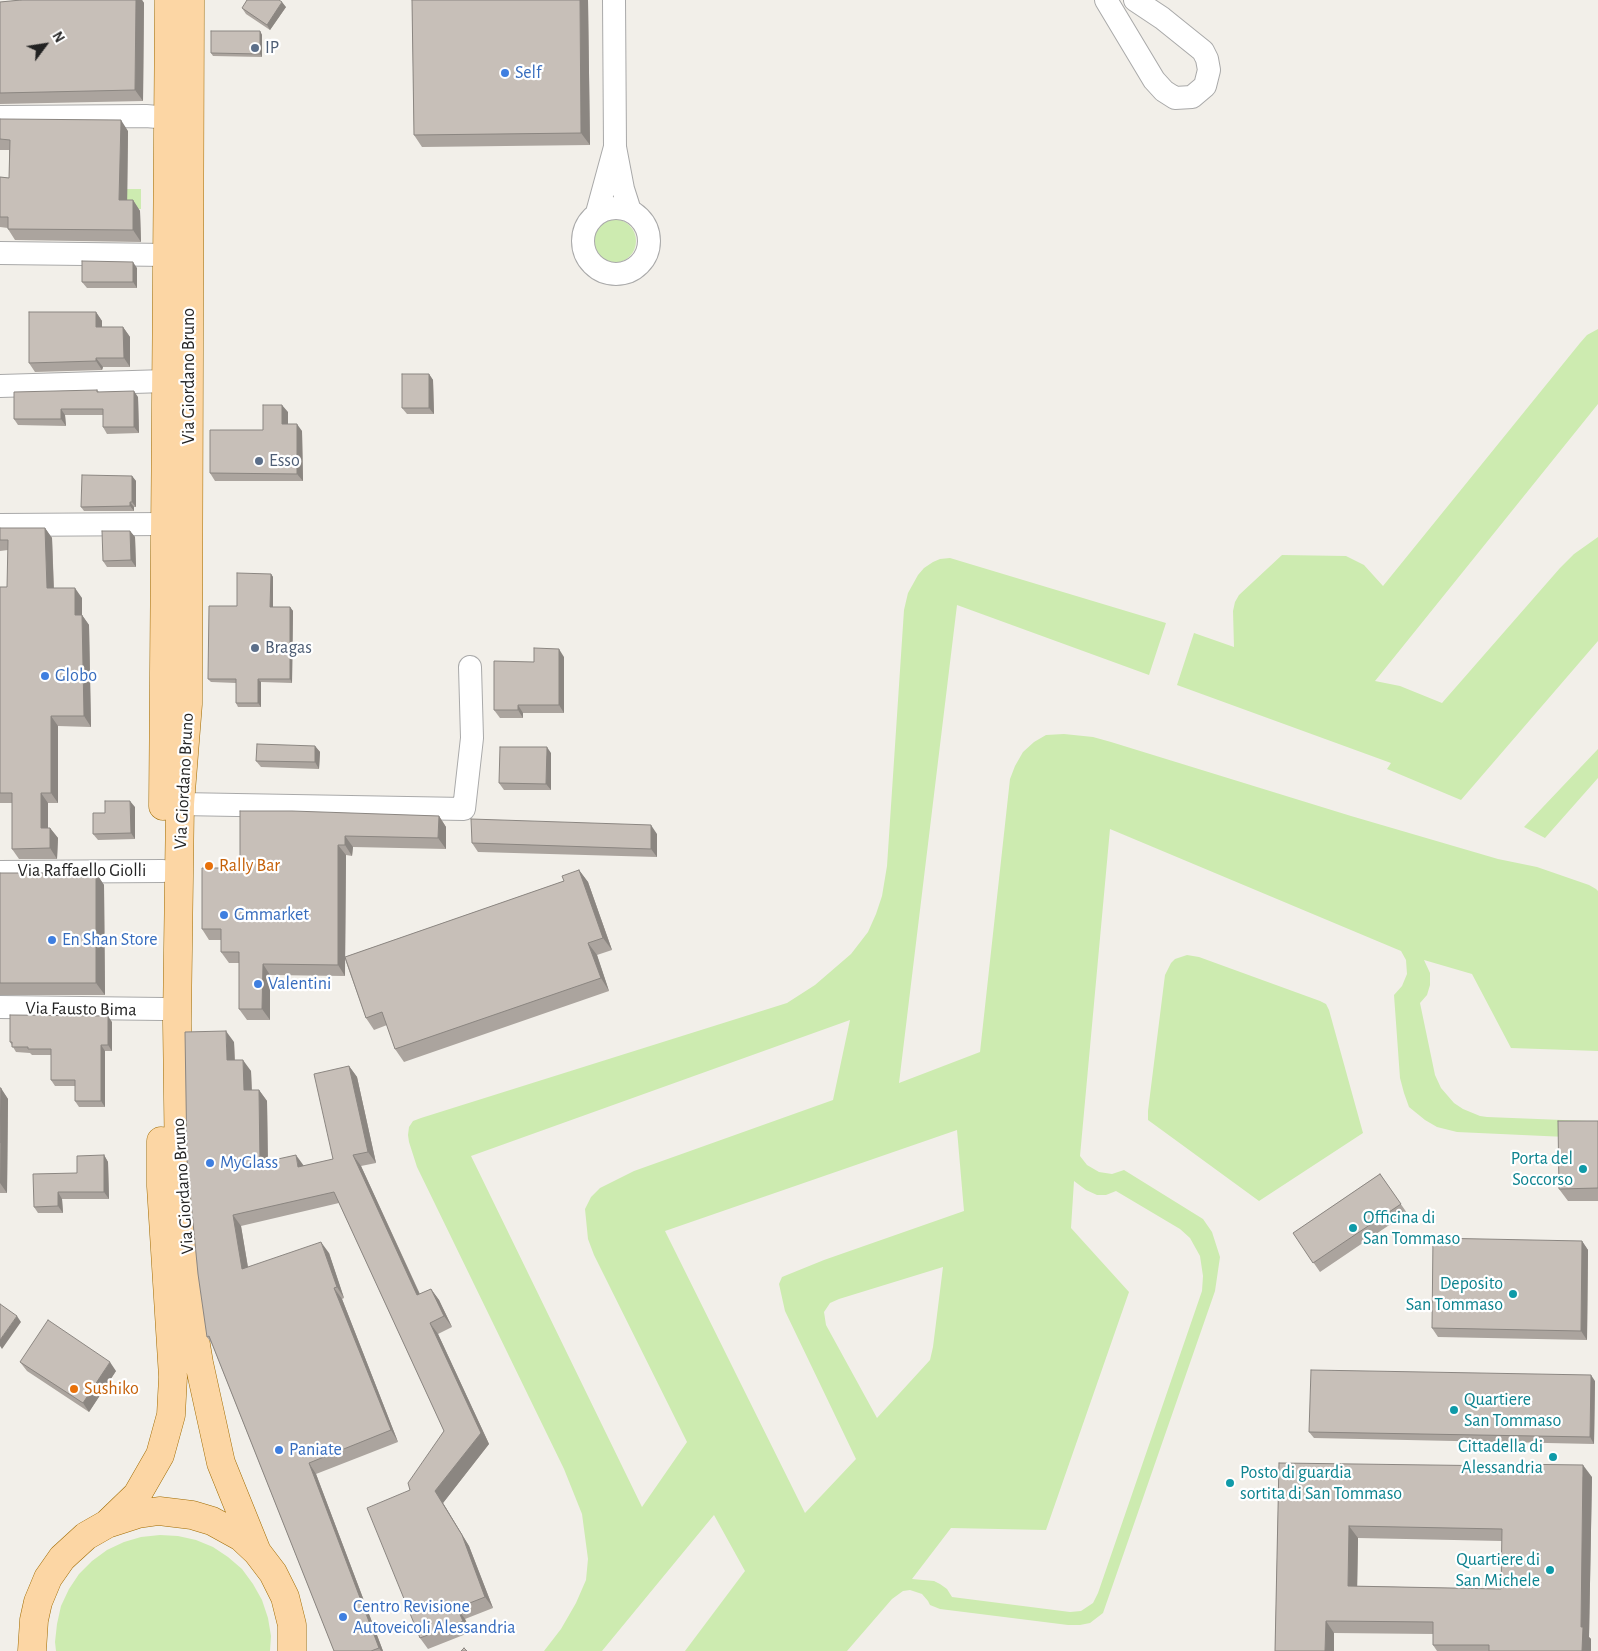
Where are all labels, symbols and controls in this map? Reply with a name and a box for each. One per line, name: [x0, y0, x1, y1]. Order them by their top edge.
north arrow: [20, 20, 70, 70]
text: N: [49, 29, 66, 45]
place label: IP: [265, 37, 279, 59]
marker: IP: [249, 42, 261, 54]
place label: Self: [515, 62, 541, 84]
marker: Self: [499, 67, 511, 79]
street label: Via Giordano Bruno: [178, 308, 200, 444]
place label: Esso: [269, 450, 300, 472]
marker: Esso: [253, 455, 265, 467]
place label: Bragas: [265, 637, 312, 659]
marker: Bragas: [249, 642, 261, 654]
place label: Globo: [55, 665, 97, 687]
marker: Globo: [39, 670, 51, 682]
street label: Via Giordano Bruno: [170, 712, 198, 850]
place label: Rally Bar: [219, 855, 280, 877]
street label: Via Raffaello Giolli: [18, 860, 146, 882]
marker: Rally Bar: [203, 860, 215, 872]
place label: Gmmarket: [234, 904, 309, 926]
marker: Gmmarket: [218, 909, 230, 921]
place label: En Shan Store: [62, 929, 158, 951]
marker: En Shan Store: [46, 934, 58, 946]
place label: Valentini: [268, 973, 331, 995]
marker: Valentini: [252, 978, 264, 990]
street label: Via Fausto Bima: [25, 997, 137, 1021]
street label: Via Giordano Bruno: [167, 1117, 199, 1255]
place label: Porta del Soccorso: [1511, 1148, 1573, 1190]
place label: MyGlass: [220, 1152, 278, 1174]
marker: MyGlass: [204, 1157, 216, 1169]
marker: Porta del Soccorso: [1577, 1163, 1589, 1175]
place label: Officina di San Tommaso: [1363, 1207, 1460, 1250]
marker: Officina di San Tommaso: [1347, 1222, 1359, 1234]
place label: Deposito San Tommaso: [1406, 1273, 1503, 1316]
marker: Deposito San Tommaso: [1507, 1288, 1519, 1300]
place label: Sushiko: [84, 1378, 139, 1400]
marker: Sushiko: [68, 1383, 80, 1395]
place label: Quartiere San Tommaso: [1464, 1389, 1561, 1432]
marker: Quartiere San Tommaso: [1448, 1404, 1460, 1416]
place label: Cittadella di Alessandria: [1458, 1436, 1543, 1478]
place label: Paniate: [289, 1439, 342, 1461]
marker: Paniate: [273, 1444, 285, 1456]
marker: Cittadella di Alessandria: [1547, 1451, 1559, 1463]
place label: Posto di guardia sortita di San Tommaso: [1240, 1462, 1402, 1505]
marker: Posto di guardia sortita di San Tommaso: [1224, 1477, 1236, 1489]
place label: Quartiere di San Michele: [1456, 1549, 1540, 1592]
marker: Quartiere di San Michele: [1544, 1564, 1556, 1576]
place label: Centro Revisione Autoveicoli Alessandria: [353, 1596, 516, 1638]
marker: Centro Revisione Autoveicoli Alessandria: [337, 1611, 349, 1623]

